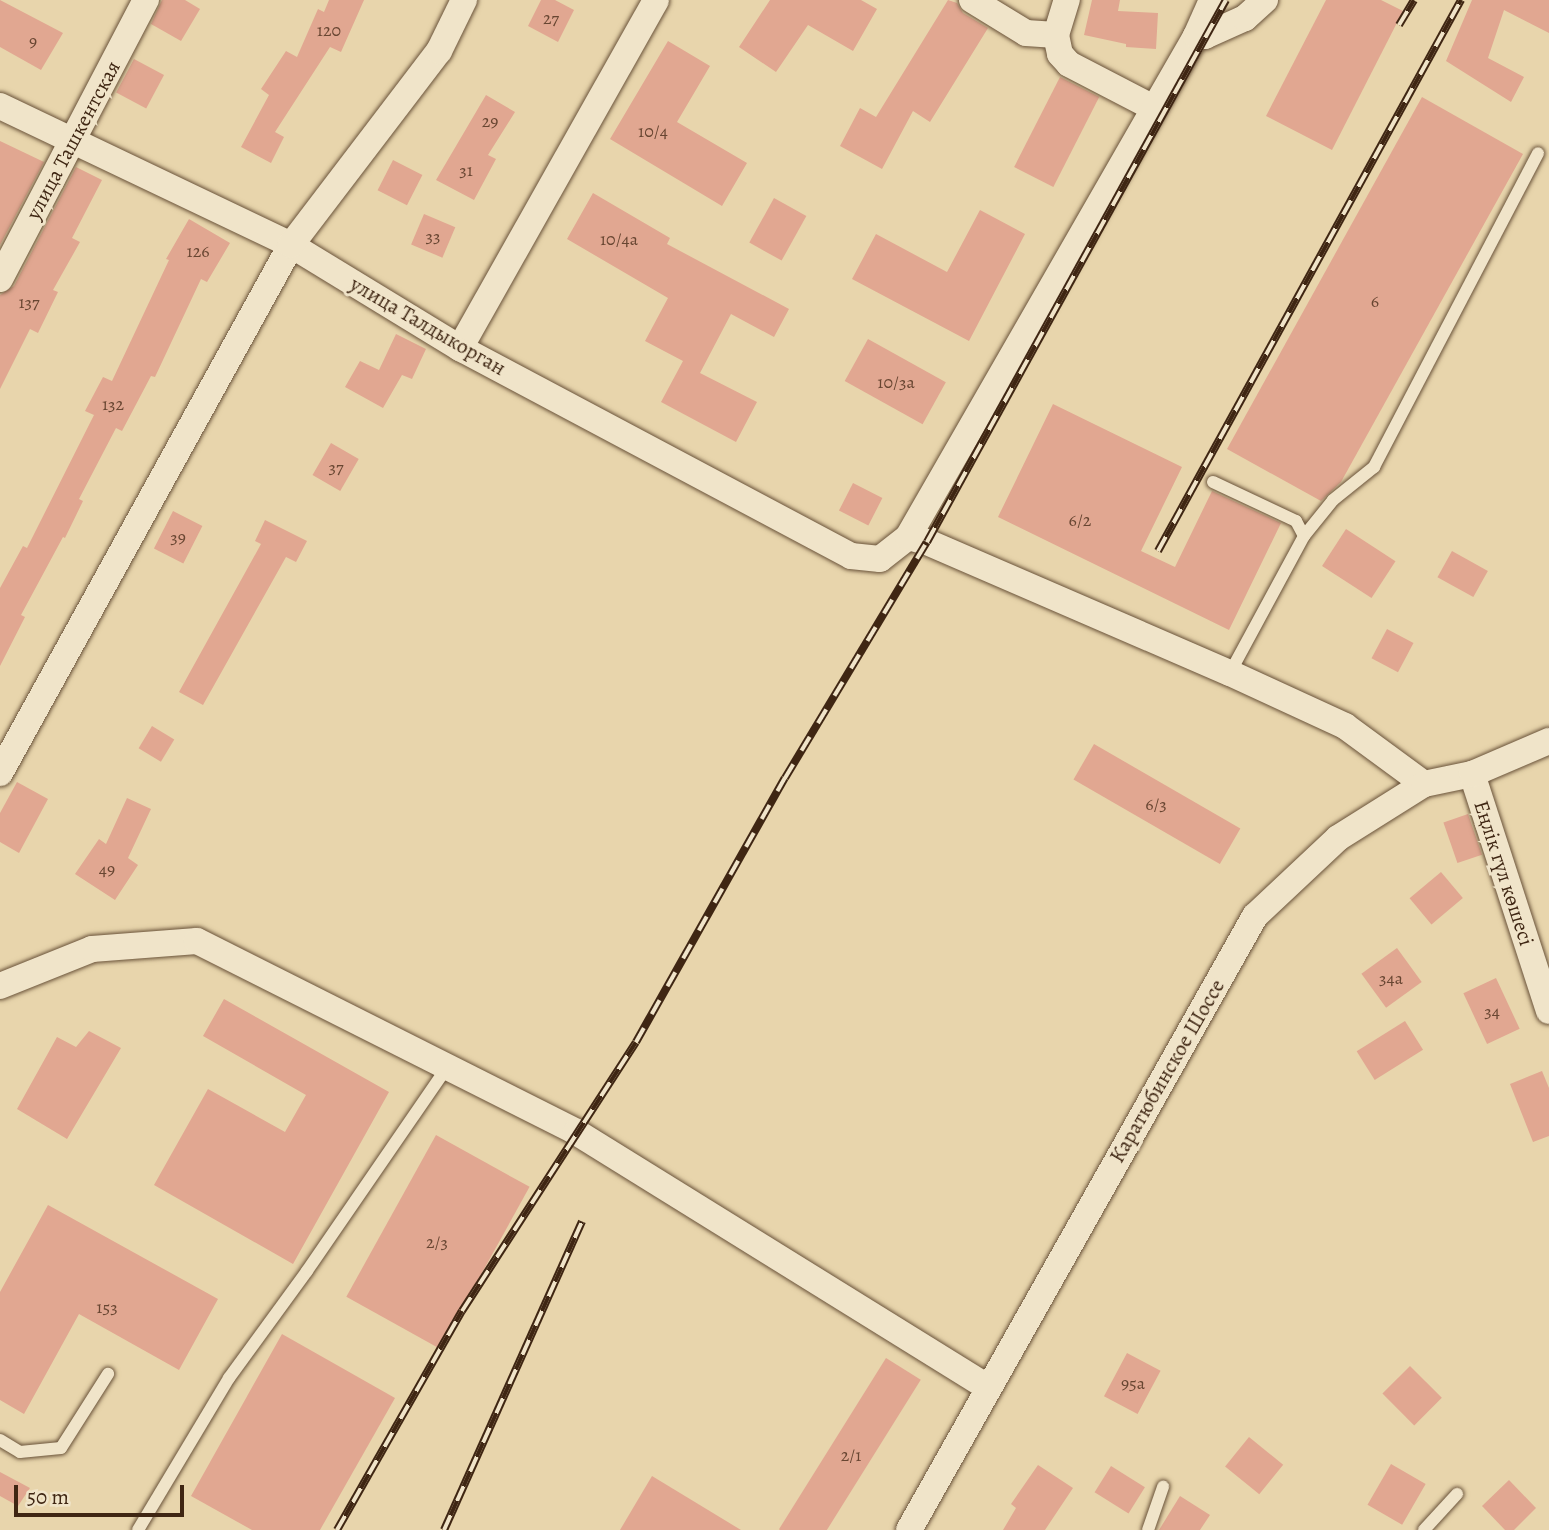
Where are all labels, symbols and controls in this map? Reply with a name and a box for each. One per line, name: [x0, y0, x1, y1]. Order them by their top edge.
house number: 27: [543, 7, 559, 29]
house number: 120: [317, 19, 341, 41]
house number: 9: [29, 30, 37, 52]
street label: улица Ташкентская: [21, 56, 125, 224]
house number: 29: [482, 110, 498, 132]
house number: 10/4: [638, 120, 668, 142]
house number: 31: [459, 159, 473, 181]
house number: 33: [426, 225, 440, 247]
house number: 10/4а: [600, 228, 638, 250]
house number: 126: [186, 240, 210, 262]
street label: улица Талдыкорган: [346, 271, 510, 381]
house number: 6: [1371, 290, 1379, 312]
house number: 137: [18, 291, 40, 313]
house number: 10/3а: [877, 371, 915, 393]
house number: 132: [102, 393, 124, 415]
house number: 37: [328, 456, 344, 478]
house number: 6/2: [1069, 509, 1091, 531]
house number: 39: [170, 526, 186, 548]
house number: 6/3: [1145, 793, 1167, 815]
street label: Еңлік гүл көшесі: [1469, 797, 1539, 949]
house number: 49: [99, 858, 115, 880]
house number: 34а: [1379, 967, 1403, 989]
street label: Каратюбинское Шоссе: [1104, 975, 1230, 1167]
house number: 34: [1484, 1000, 1500, 1022]
house number: 2/3: [426, 1231, 448, 1253]
house number: 153: [96, 1296, 118, 1318]
house number: 95а: [1121, 1372, 1145, 1394]
house number: 2/1: [841, 1444, 861, 1466]
scale bar: [18, 1470, 187, 1514]
text: 50 m: [27, 1483, 69, 1511]

